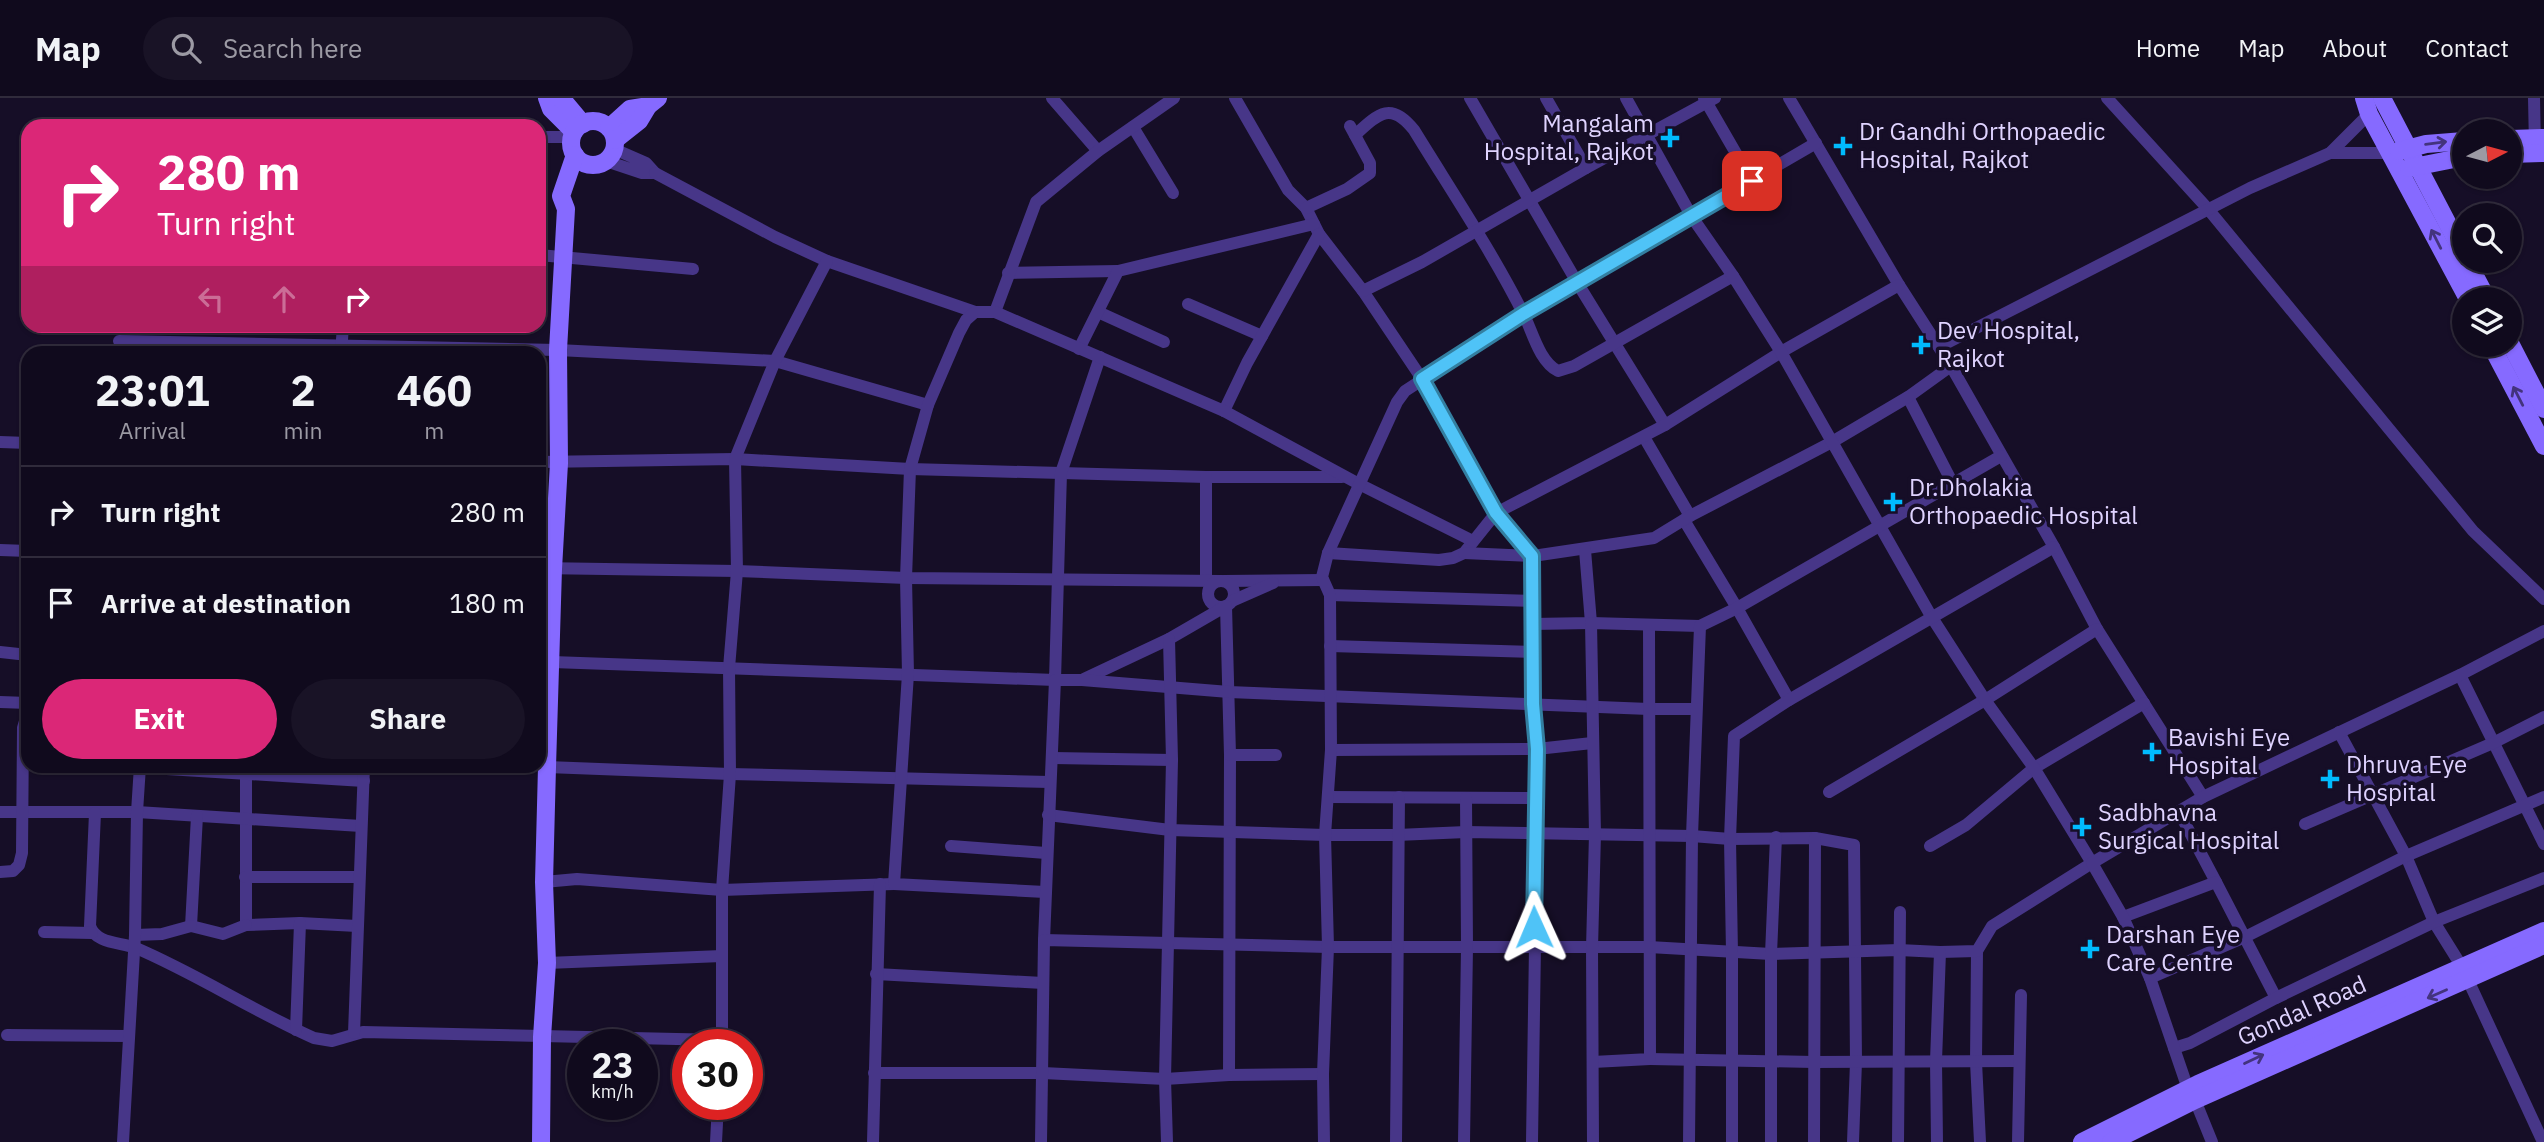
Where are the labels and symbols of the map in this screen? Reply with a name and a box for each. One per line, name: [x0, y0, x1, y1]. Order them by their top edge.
place label: Mangalam Hospital, Rajkot: [1484, 107, 1654, 167]
place label: Dr Gandhi Orthopaedic Hospital, Rajkot: [1859, 115, 2105, 175]
north arrow: [2452, 119, 2522, 189]
marker: Mangalam Hospital, Rajkot: [1660, 128, 1680, 148]
marker: Dr Gandhi Orthopaedic Hospital, Rajkot: [1833, 136, 1853, 156]
one-way arrow: [2424, 137, 2447, 150]
pin: [1722, 151, 1782, 211]
one-way arrow: [2429, 229, 2442, 250]
place label: Dev Hospital, Rajkot: [1937, 314, 2080, 374]
marker: Dev Hospital, Rajkot: [1911, 335, 1931, 355]
one-way arrow: [2510, 386, 2524, 406]
place label: Dr.Dholakia Orthopaedic Hospital: [1909, 471, 2138, 531]
marker: Dr.Dholakia Orthopaedic Hospital: [1883, 492, 1903, 512]
place label: Bavishi Eye Hospital: [2168, 721, 2290, 781]
marker: Bavishi Eye Hospital: [2142, 742, 2162, 762]
place label: Dhruva Eye Hospital: [2346, 748, 2467, 808]
marker: Dhruva Eye Hospital: [2320, 769, 2340, 789]
place label: Sadbhavna Surgical Hospital: [2098, 796, 2279, 856]
marker: Sadbhavna Surgical Hospital: [2072, 817, 2092, 837]
position arrow: [1497, 890, 1571, 964]
place label: Darshan Eye Care Centre: [2106, 918, 2240, 978]
marker: Darshan Eye Care Centre: [2080, 939, 2100, 959]
street label: Gondal Road: [2232, 967, 2371, 1053]
one-way arrow: [2427, 988, 2448, 1001]
speed limit sign: 30: [672, 1029, 763, 1120]
one-way arrow: [2242, 1052, 2264, 1065]

